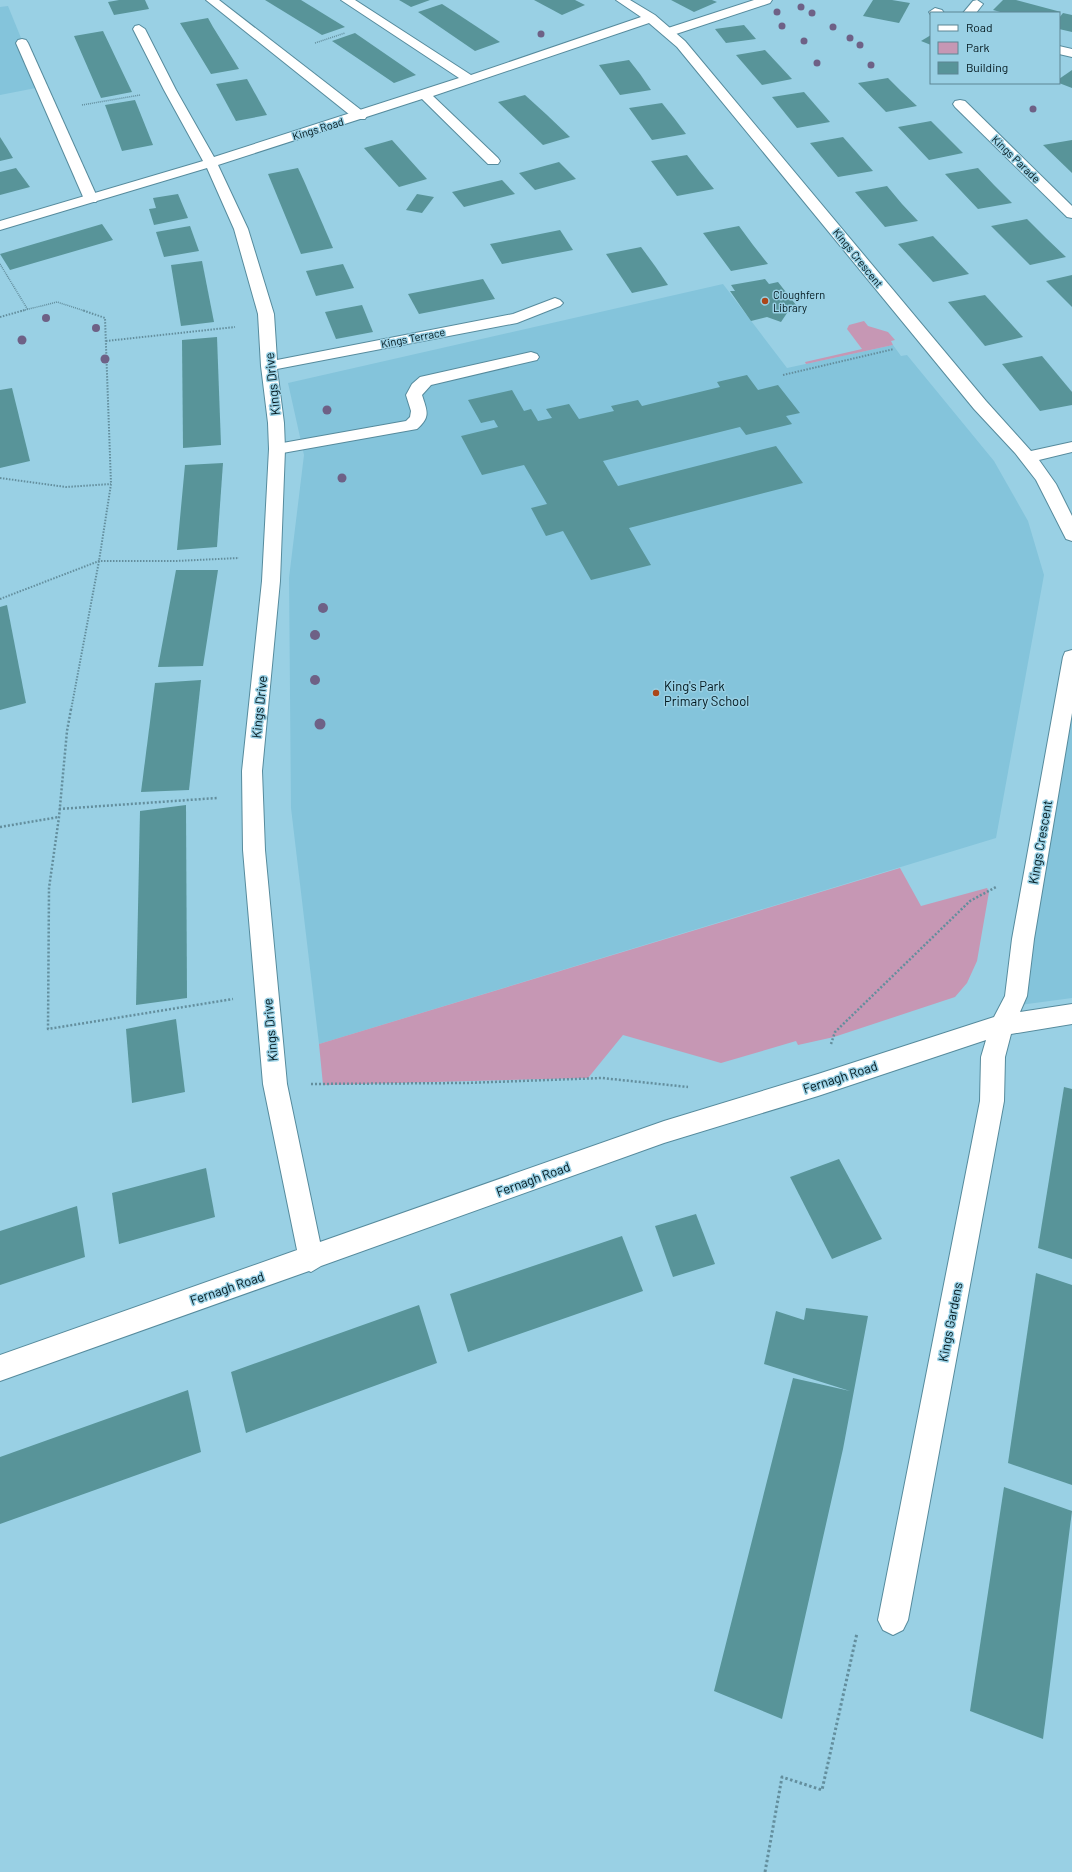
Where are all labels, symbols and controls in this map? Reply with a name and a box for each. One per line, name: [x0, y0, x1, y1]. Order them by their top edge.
legend: [930, 12, 1060, 84]
text: Road: [966, 20, 993, 34]
text: Park: [966, 40, 990, 54]
text: Building: [966, 60, 1008, 74]
street label: Kings Road: [291, 115, 345, 142]
street label: Kings Parade: [989, 132, 1043, 185]
street label: Kings Crescent: [831, 226, 886, 290]
place label: Cloughfern Library: [773, 288, 825, 314]
marker: Cloughfern Library: [760, 296, 770, 306]
street label: Kings Terrace: [380, 325, 446, 350]
street label: Kings Drive: [261, 352, 283, 416]
street label: Kings Drive: [248, 675, 270, 739]
place label: King's Park Primary School: [664, 678, 749, 709]
marker: King's Park Primary School: [651, 688, 661, 698]
street label: Kings Crescent: [1025, 799, 1055, 885]
street label: Kings Drive: [259, 998, 281, 1062]
street label: Fernagh Road: [801, 1057, 879, 1097]
street label: Fernagh Road: [494, 1158, 572, 1200]
street label: Fernagh Road: [188, 1268, 266, 1308]
street label: Kings Gardens: [934, 1281, 966, 1363]

